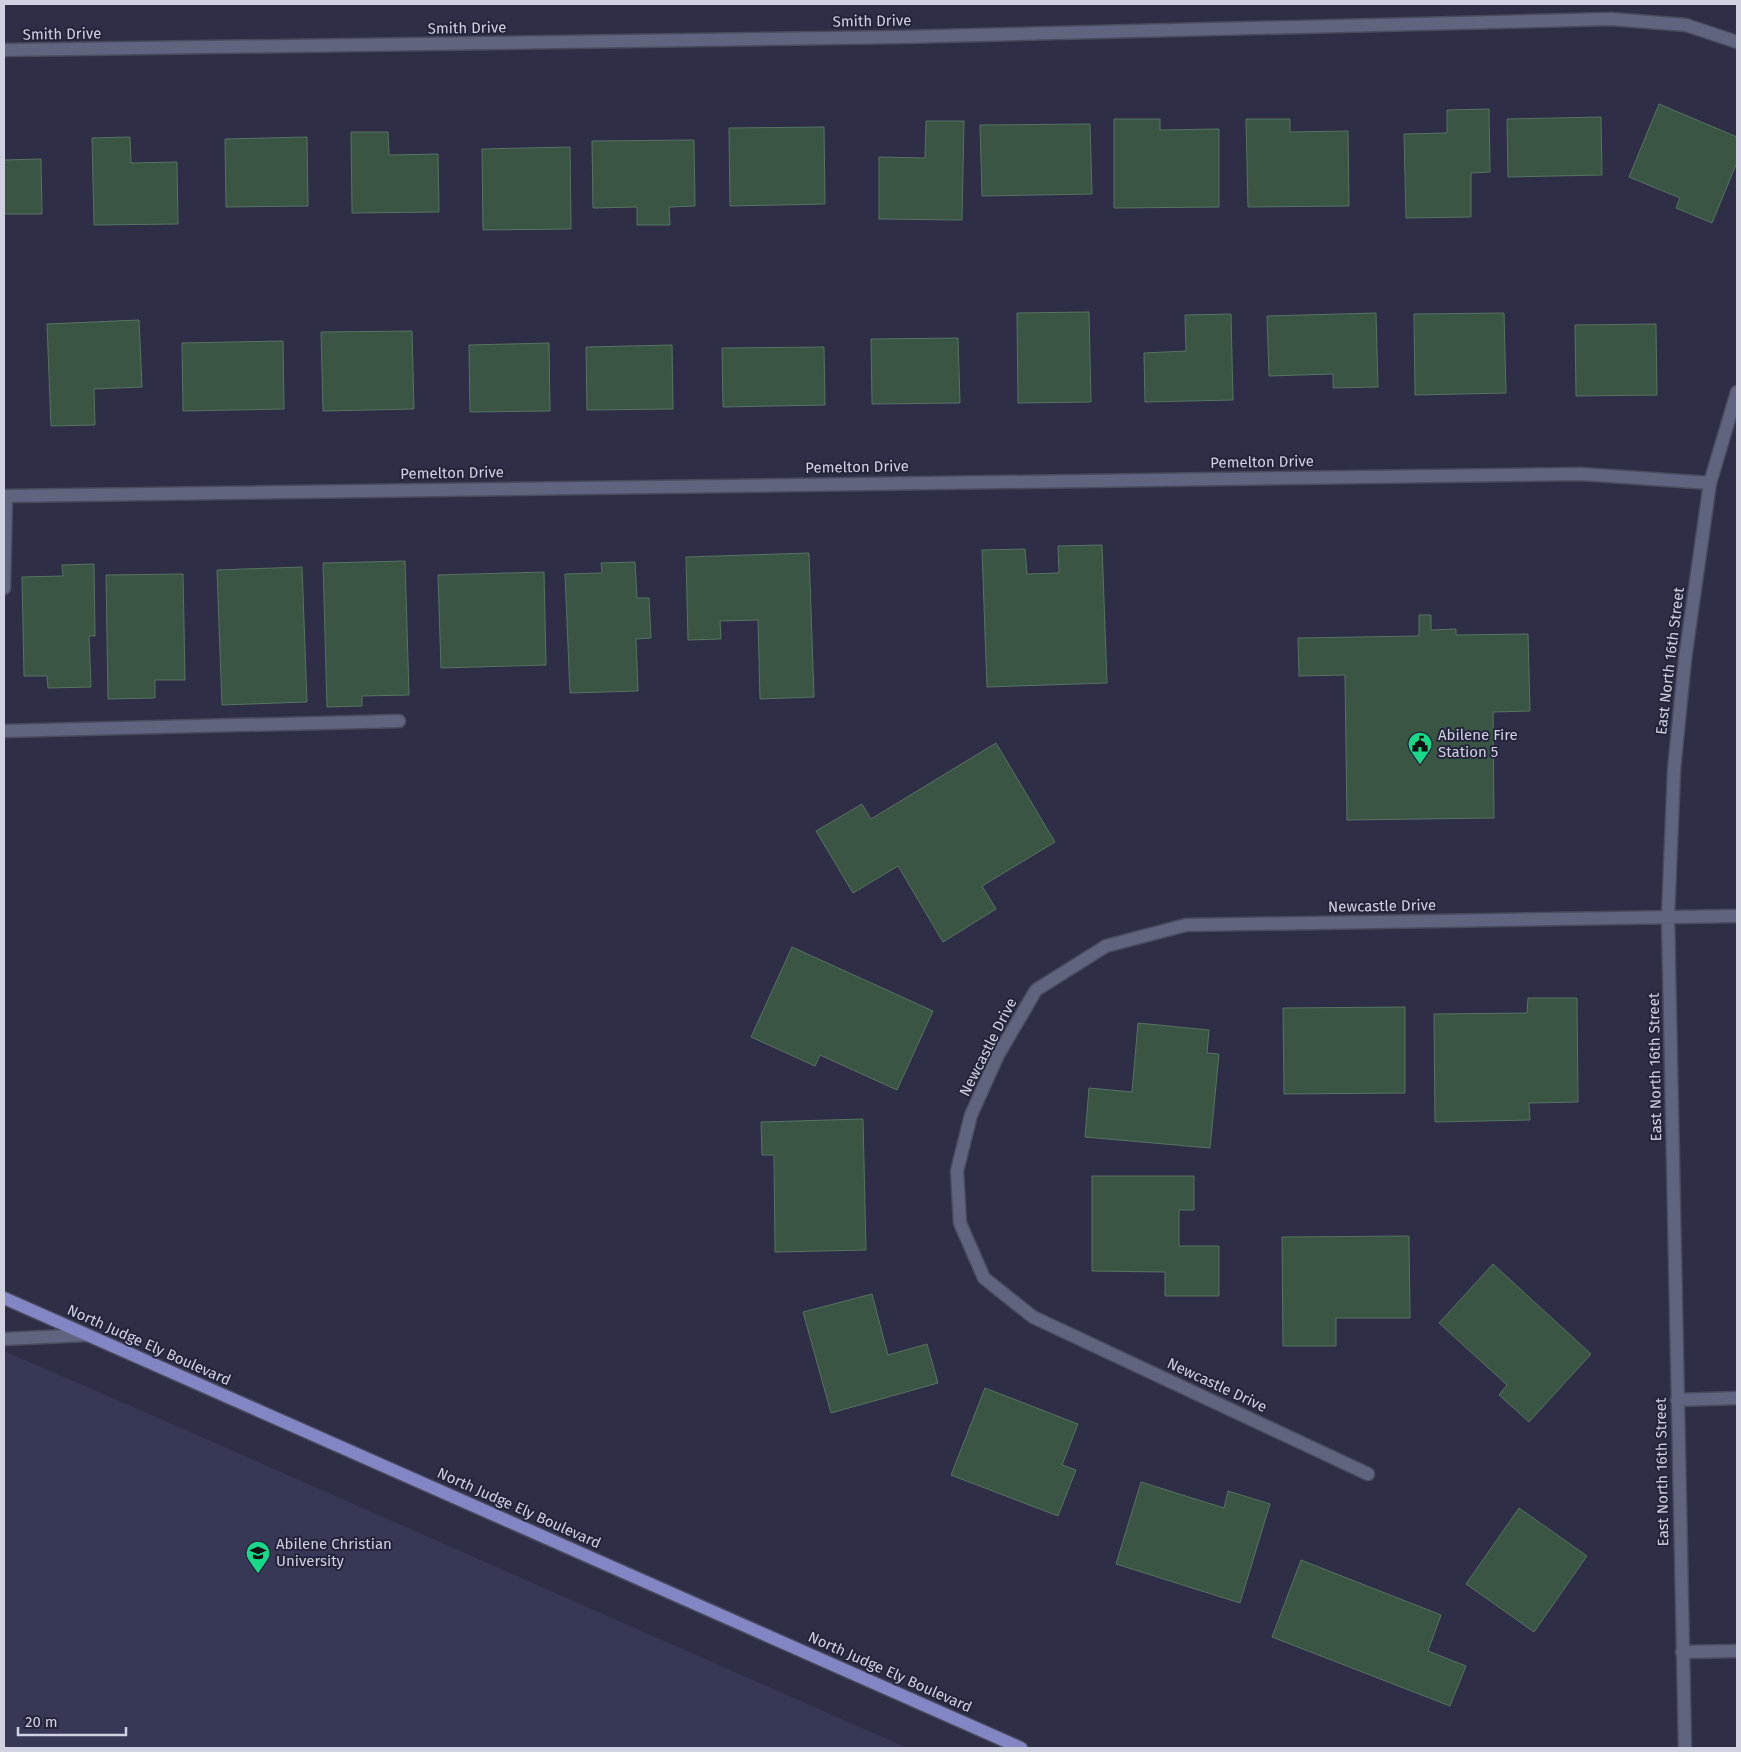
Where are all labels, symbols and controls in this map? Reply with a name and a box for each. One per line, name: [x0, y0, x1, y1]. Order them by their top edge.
street label: Smith Drive: [833, 11, 911, 31]
street label: Smith Drive: [428, 18, 506, 38]
street label: Smith Drive: [23, 24, 101, 44]
street label: Pemelton Drive: [1210, 452, 1314, 472]
street label: Pemelton Drive: [805, 457, 909, 477]
street label: Pemelton Drive: [400, 463, 504, 483]
street label: East North 16th Street: [1652, 586, 1688, 736]
place label: Abilene Fire Station 5: [1438, 726, 1518, 761]
public building icon: Abilene Fire Station 5: [1407, 731, 1433, 765]
street label: Newcastle Drive: [1328, 896, 1436, 916]
street label: East North 16th Street: [1645, 992, 1665, 1141]
street label: Newcastle Drive: [955, 995, 1021, 1099]
street label: North Judge Ely Boulevard: [64, 1301, 234, 1389]
street label: Newcastle Drive: [1164, 1354, 1270, 1416]
street label: East North 16th Street: [1652, 1397, 1672, 1546]
street label: North Judge Ely Boulevard: [434, 1464, 604, 1552]
place label: Abilene Christian University: [276, 1535, 392, 1570]
school or university icon: Abilene Christian University: [245, 1540, 271, 1574]
street label: North Judge Ely Boulevard: [805, 1628, 975, 1716]
scale bar: [18, 1704, 125, 1736]
text: 20 m: [25, 1713, 58, 1731]

